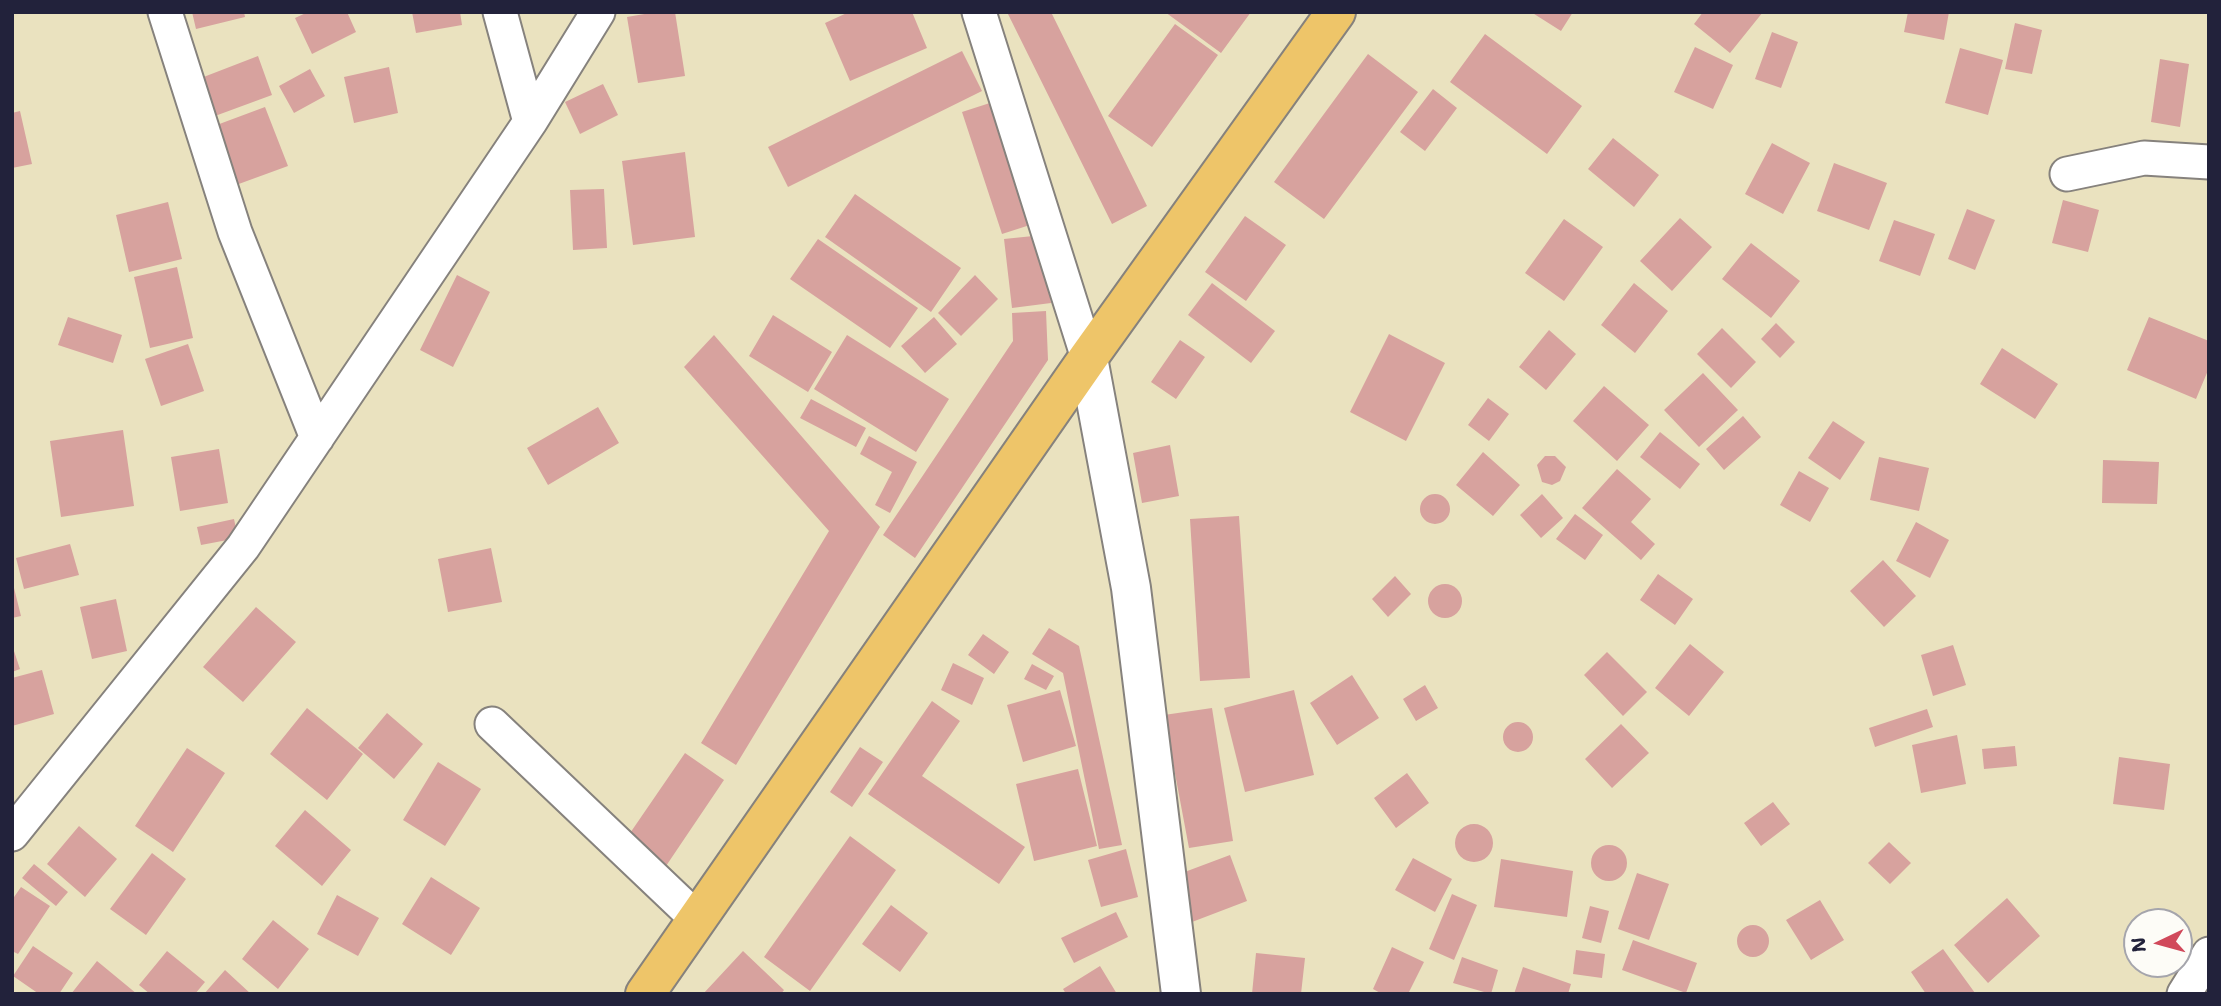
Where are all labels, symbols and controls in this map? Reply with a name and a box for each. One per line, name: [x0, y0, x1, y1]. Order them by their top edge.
north arrow: [2123, 908, 2193, 978]
text: N: [2125, 936, 2152, 953]

